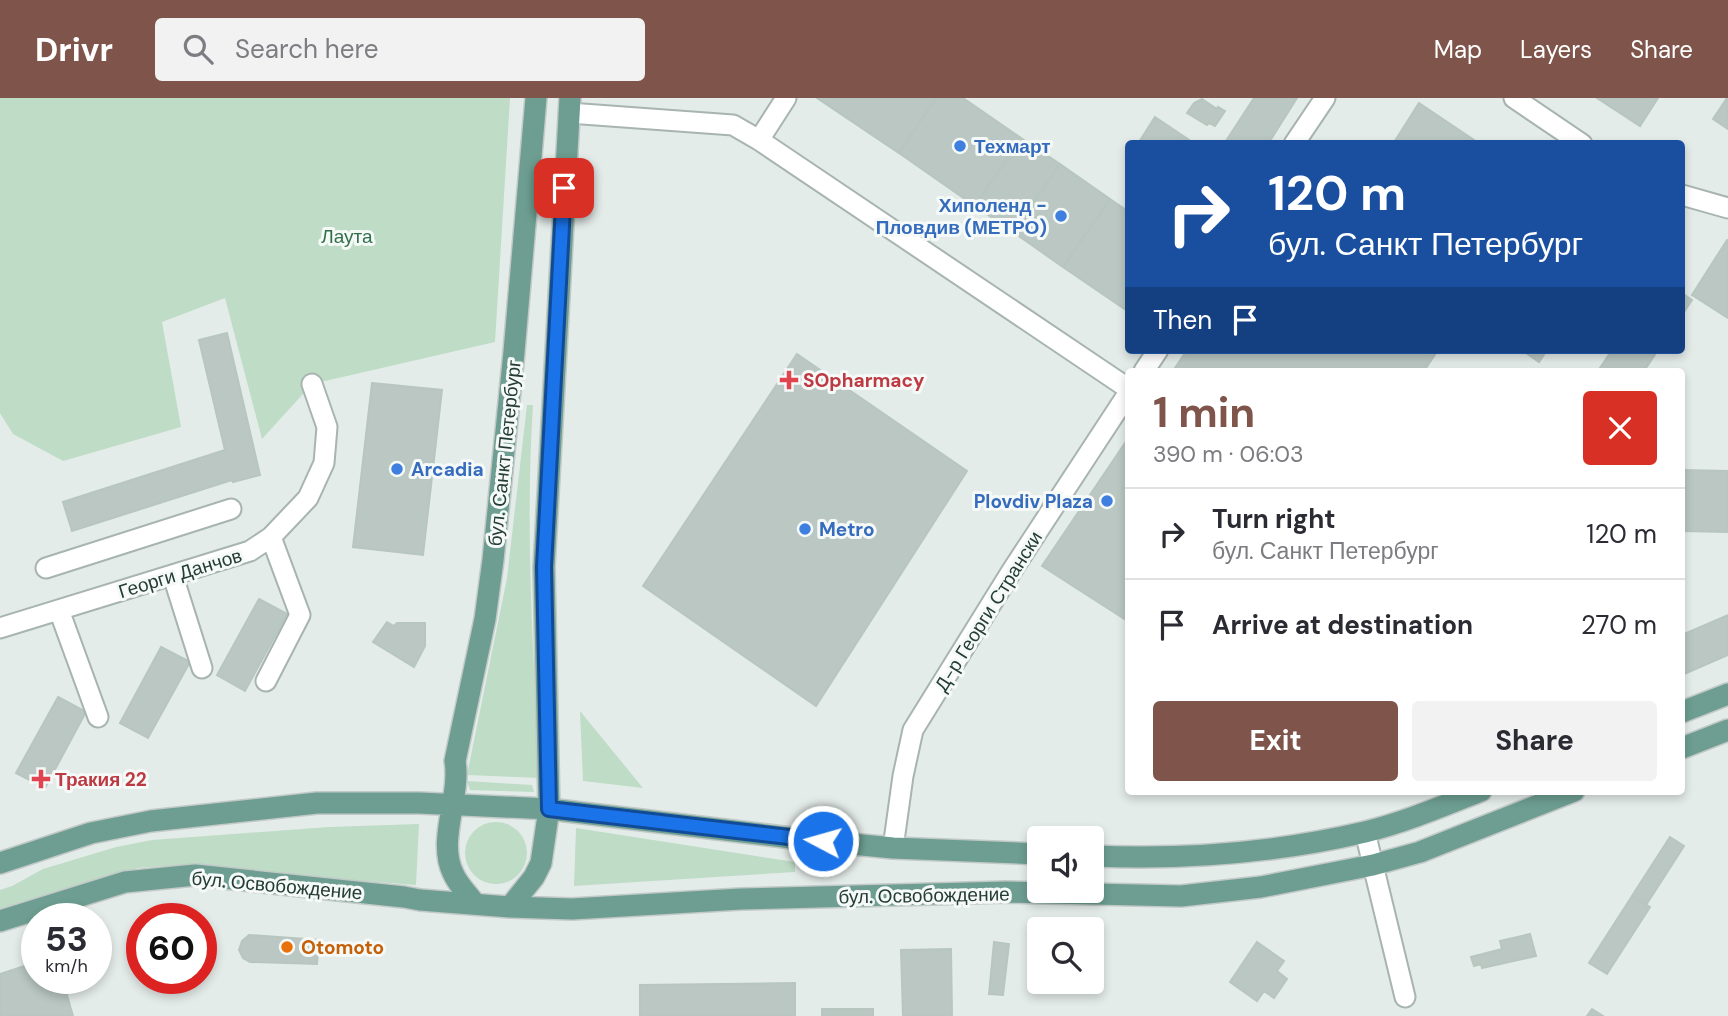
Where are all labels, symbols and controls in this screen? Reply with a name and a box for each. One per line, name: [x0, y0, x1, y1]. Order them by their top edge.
search box: [155, 18, 645, 81]
text: Drivr: [35, 28, 113, 71]
icon: search: [179, 30, 217, 68]
text: Search here: [235, 32, 378, 66]
text: Map: [1434, 34, 1482, 65]
text: Layers: [1520, 34, 1592, 65]
text: Share: [1630, 34, 1693, 65]
place label: Техмарт: [974, 134, 1051, 159]
marker: Техмарт: [952, 138, 968, 154]
pin: [534, 158, 594, 218]
text: 120 m: [1268, 161, 1406, 225]
icon: right: [1153, 168, 1244, 259]
icon: arrive: [545, 169, 583, 207]
place label: Хиполенд - Пловдив (МЕТРО): [876, 193, 1047, 240]
marker: Хиполенд - Пловдив (МЕТРО): [1053, 208, 1069, 224]
text: бул. Санкт Петербург: [1268, 223, 1583, 265]
park label: Лаута: [321, 224, 373, 249]
icon: arrive: [1226, 301, 1264, 339]
text: Then: [1153, 303, 1212, 337]
street label: бул. Санкт Петербург: [482, 359, 527, 547]
place label: SOpharmacy: [803, 368, 925, 393]
marker: SOpharmacy: [781, 372, 797, 388]
text: 1 min: [1153, 385, 1255, 440]
button: close: [1583, 391, 1657, 465]
text: 390 m · 06:03: [1153, 439, 1304, 469]
place label: Arcadia: [411, 457, 484, 482]
marker: Arcadia: [389, 461, 405, 477]
place label: Plovdiv Plaza: [974, 489, 1093, 514]
marker: Plovdiv Plaza: [1099, 493, 1115, 509]
text: Turn right: [1212, 502, 1336, 536]
icon: right: [1153, 515, 1191, 553]
place label: Metro: [819, 517, 875, 542]
text: 120 m: [1586, 517, 1657, 551]
marker: Metro: [797, 521, 813, 537]
street label: Д-р Георги Странски: [929, 526, 1048, 696]
text: бул. Санкт Петербург: [1212, 536, 1439, 566]
street label: Георги Данчов: [115, 543, 245, 604]
icon: arrive: [1153, 606, 1191, 644]
text: Arrive at destination: [1212, 608, 1473, 642]
text: 270 m: [1581, 608, 1657, 642]
button: Exit: [1153, 701, 1398, 781]
button: Share: [1412, 701, 1657, 781]
place label: Тракия 22: [55, 767, 147, 792]
marker: Тракия 22: [33, 771, 49, 787]
position arrow: [786, 804, 860, 878]
map controls: [1027, 826, 1104, 994]
button: sound: [1027, 826, 1104, 903]
street label: бул. Освобождение: [190, 866, 363, 905]
street label: бул. Освобождение: [838, 882, 1010, 909]
speed limit sign: 60: [126, 903, 217, 994]
text: 53: [45, 916, 88, 962]
button: search: [1027, 917, 1104, 994]
place label: Otomoto: [301, 935, 384, 960]
marker: Otomoto: [279, 939, 295, 955]
text: km/h: [45, 954, 88, 978]

